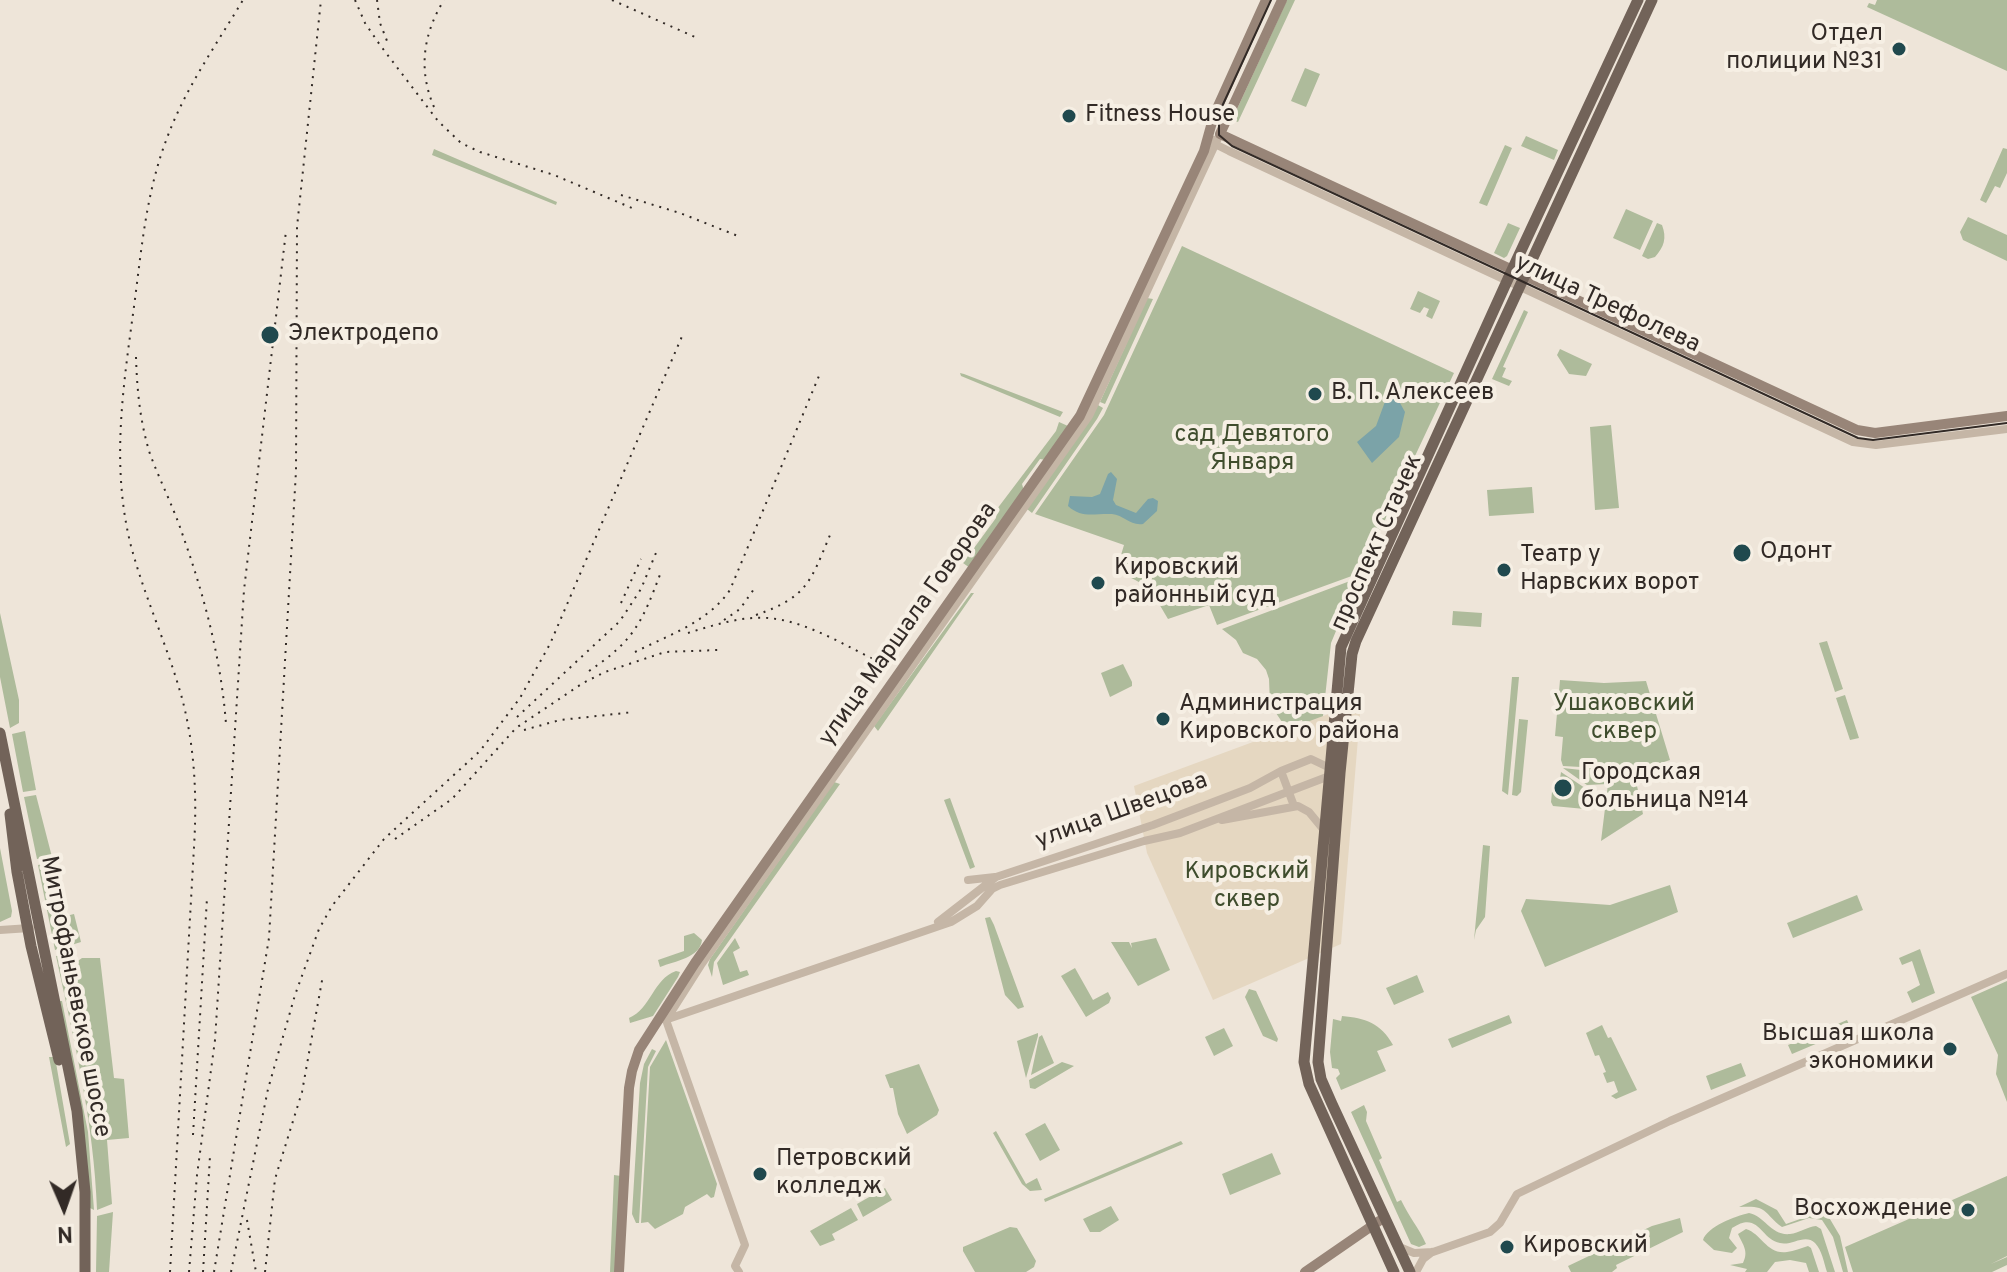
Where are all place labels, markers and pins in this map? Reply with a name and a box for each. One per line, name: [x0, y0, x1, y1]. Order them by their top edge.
place label: Отдел полиции №31: [1726, 21, 1883, 77]
marker: Отдел полиции №31: [1890, 40, 1908, 58]
place label: Fitness House: [1085, 102, 1235, 130]
marker: Fitness House: [1060, 107, 1078, 125]
place label: Электродепо: [288, 321, 439, 349]
marker: Электродепо: [259, 324, 281, 346]
place label: В. П. Алексеев: [1331, 380, 1494, 408]
marker: В. П. Алексеев: [1306, 385, 1324, 403]
place label: Одонт: [1760, 539, 1832, 567]
place label: Театр у Нарвских ворот: [1520, 542, 1699, 598]
marker: Одонт: [1731, 542, 1753, 564]
place label: Кировский районный суд: [1114, 555, 1276, 611]
marker: Театр у Нарвских ворот: [1495, 561, 1513, 579]
marker: Кировский районный суд: [1089, 574, 1107, 592]
place label: Администрация Кировского района: [1179, 691, 1399, 747]
marker: Администрация Кировского района: [1154, 710, 1172, 728]
place label: Городская больница №14: [1581, 760, 1749, 816]
marker: Городская больница №14: [1552, 777, 1574, 799]
place label: Высшая школа экономики: [1762, 1021, 1934, 1077]
marker: Высшая школа экономики: [1941, 1040, 1959, 1058]
place label: Петровский колледж: [776, 1146, 912, 1202]
marker: Петровский колледж: [751, 1165, 769, 1183]
place label: Восхождение: [1794, 1196, 1952, 1224]
marker: Восхождение: [1959, 1201, 1977, 1219]
place label: Кировский: [1523, 1233, 1648, 1261]
marker: Кировский: [1498, 1238, 1516, 1256]

